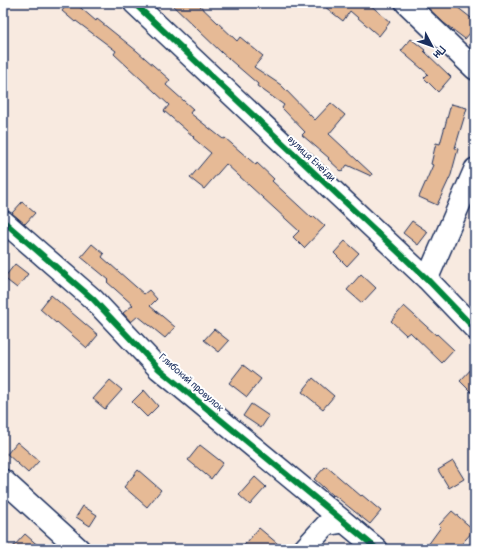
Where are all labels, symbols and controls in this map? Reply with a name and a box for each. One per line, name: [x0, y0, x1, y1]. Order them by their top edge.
north arrow: [412, 26, 452, 66]
text: Пн: [430, 43, 448, 61]
street label: вулиця Енеїди: [285, 134, 338, 184]
street label: Глибокий провулок: [156, 351, 226, 414]

